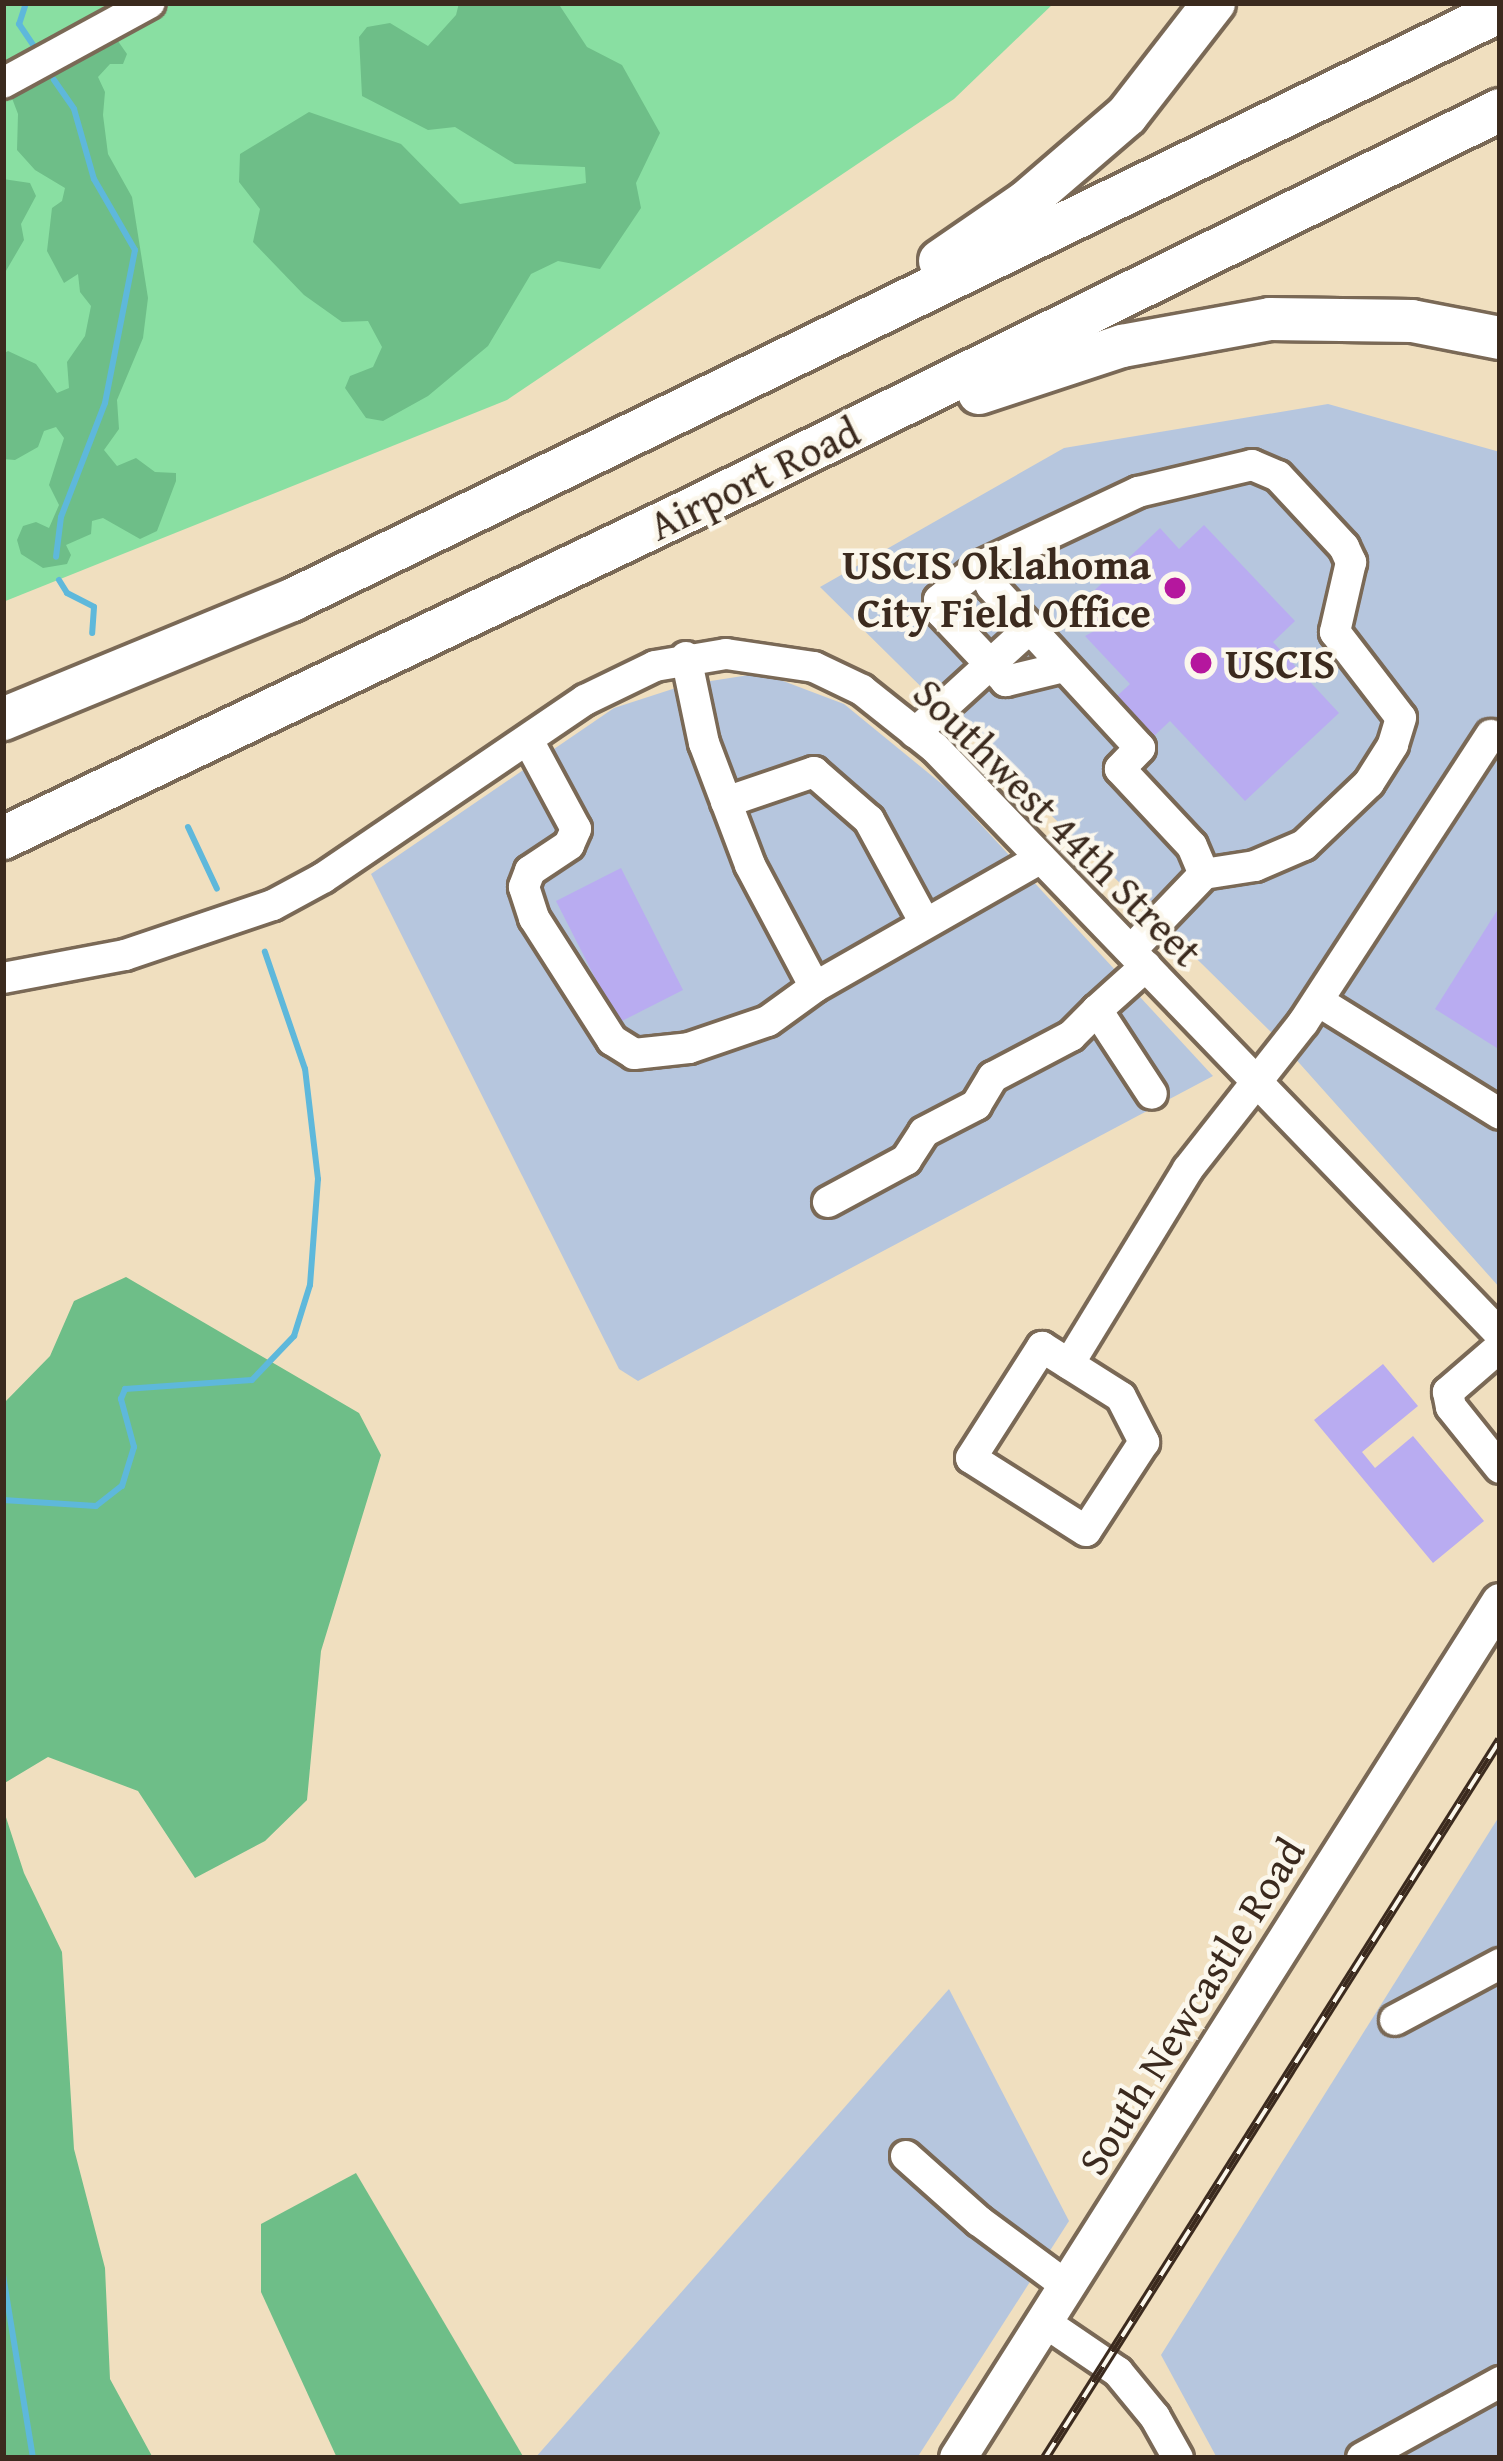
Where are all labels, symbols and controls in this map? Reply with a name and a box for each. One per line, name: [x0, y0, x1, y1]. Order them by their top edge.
street label: Airport Road: [641, 405, 867, 551]
place label: USCIS Oklahoma City Field Office: [842, 539, 1151, 638]
marker: USCIS Oklahoma City Field Office: [1162, 575, 1188, 601]
place label: USCIS: [1225, 638, 1335, 688]
marker: USCIS: [1188, 650, 1214, 676]
street label: Southwest 44th Street: [903, 667, 1213, 977]
street label: South Newcastle Road: [1067, 1828, 1315, 2184]

